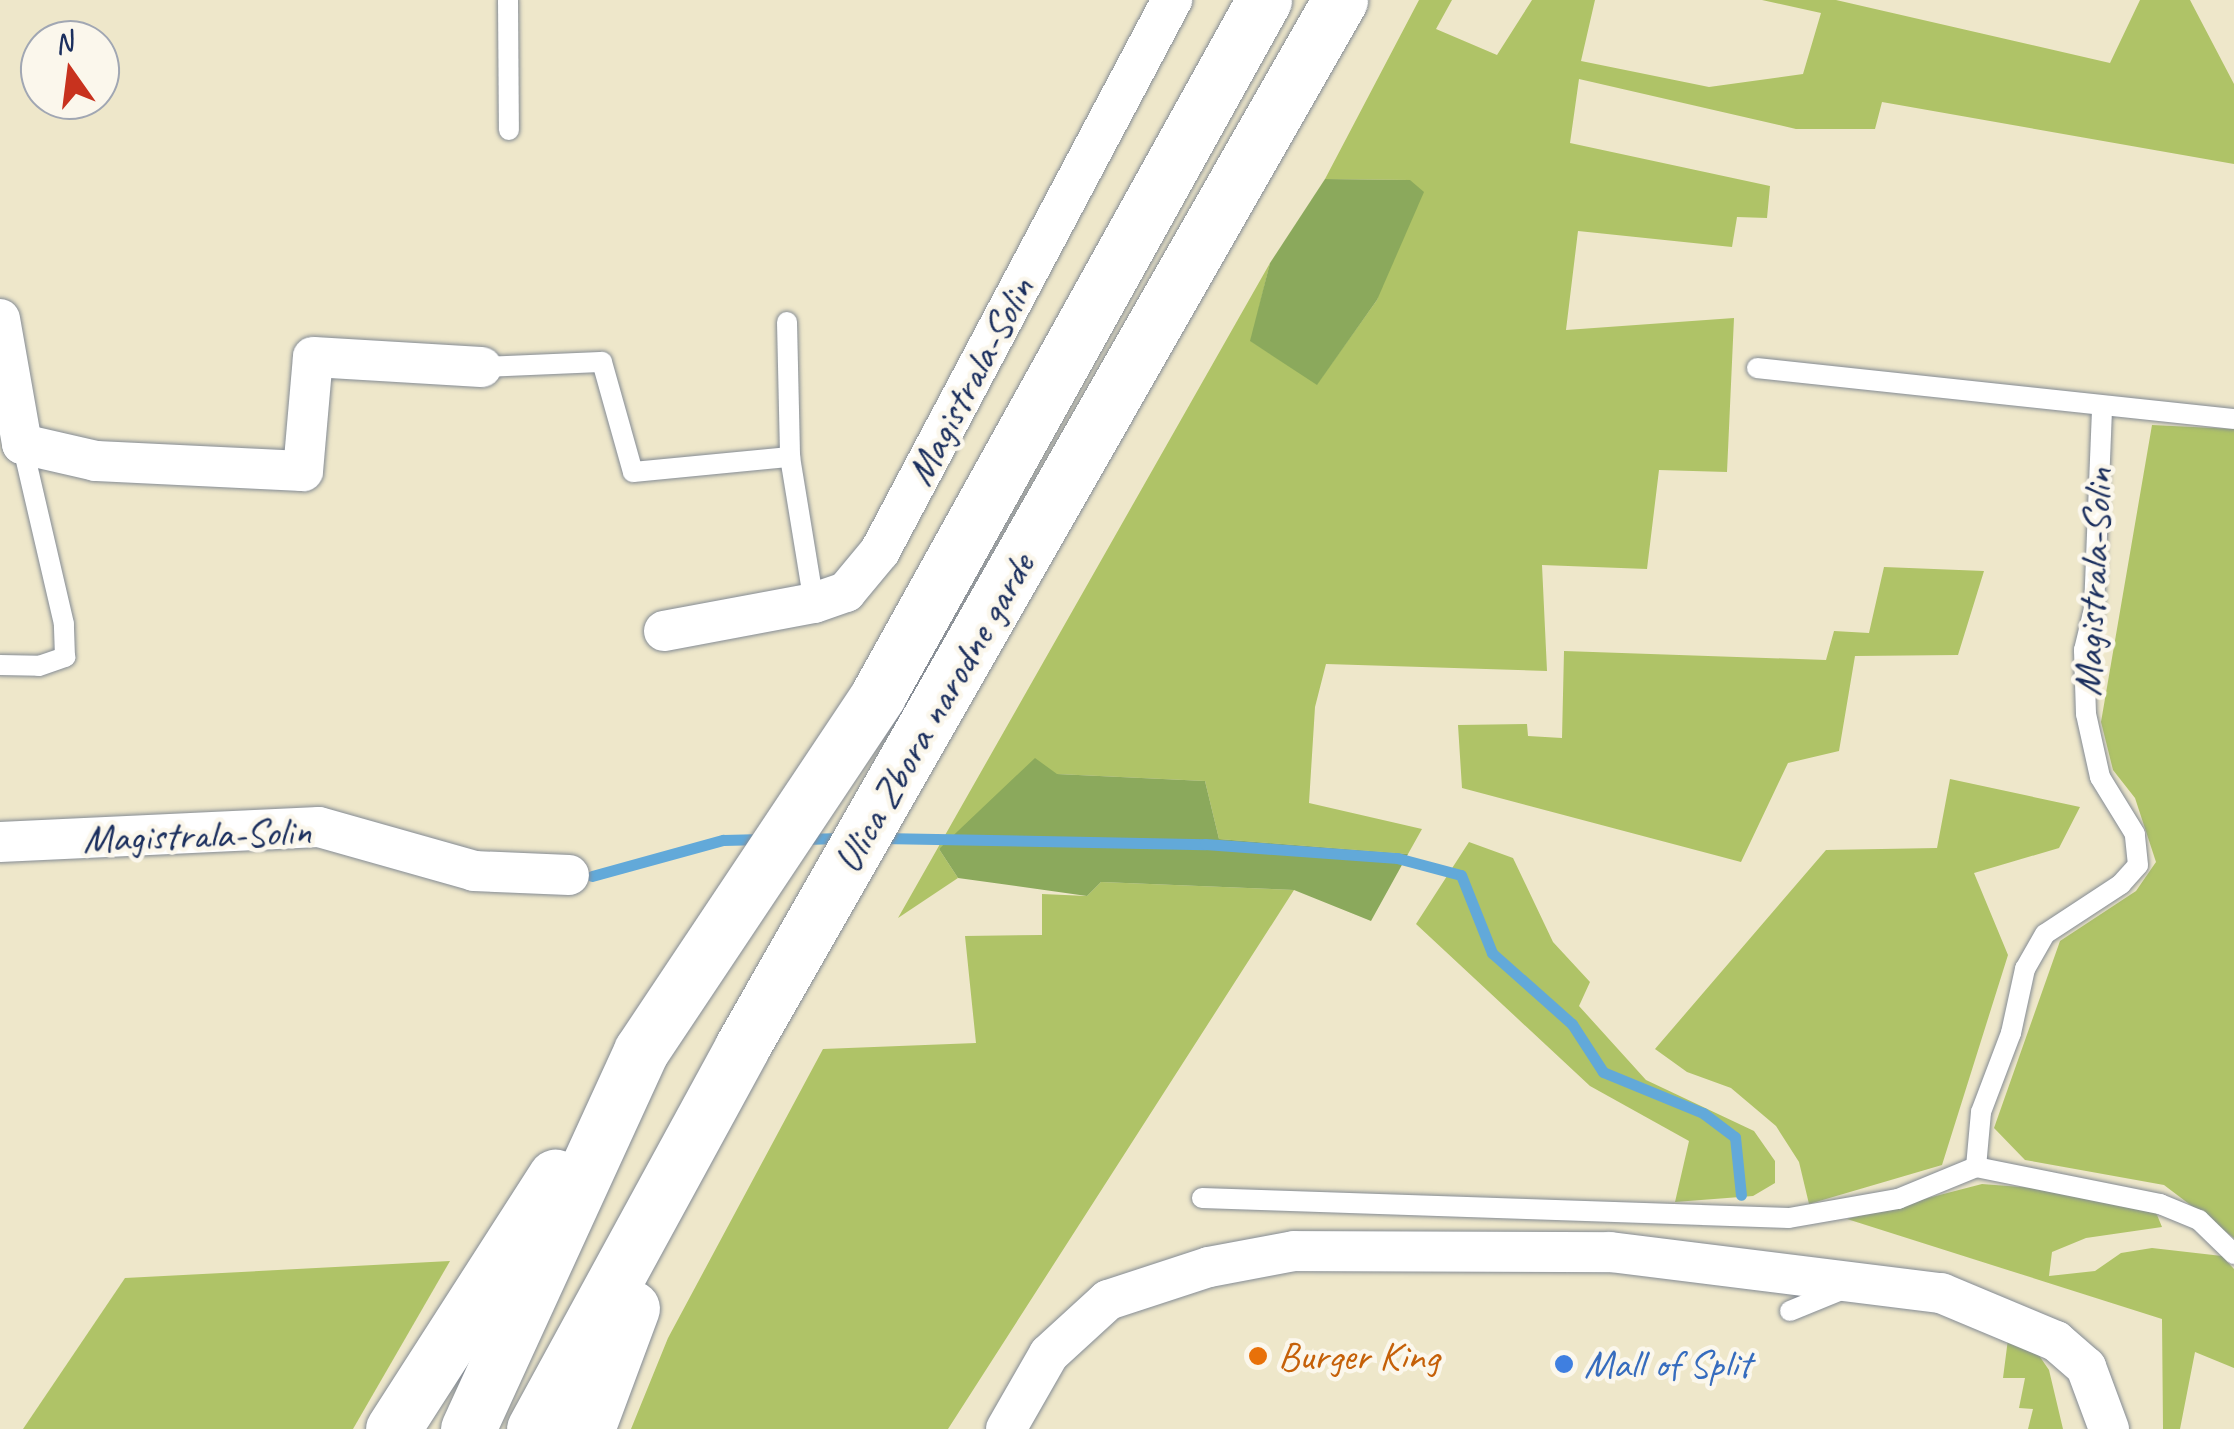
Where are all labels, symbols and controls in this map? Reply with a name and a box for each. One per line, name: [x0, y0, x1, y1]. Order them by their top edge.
north arrow: [20, 20, 120, 120]
text: N: [50, 23, 76, 61]
street label: Magistrala-Solin: [895, 269, 1045, 493]
street label: Magistrala-Solin: [2063, 467, 2123, 697]
street label: Ulica Zbora narodne garde: [823, 544, 1045, 882]
street label: Magistrala-Solin: [82, 807, 312, 863]
place label: Burger King: [1278, 1332, 1439, 1380]
place label: Mall of Split: [1584, 1340, 1751, 1388]
marker: Burger King: [1247, 1345, 1269, 1367]
marker: Mall of Split: [1553, 1353, 1575, 1375]

